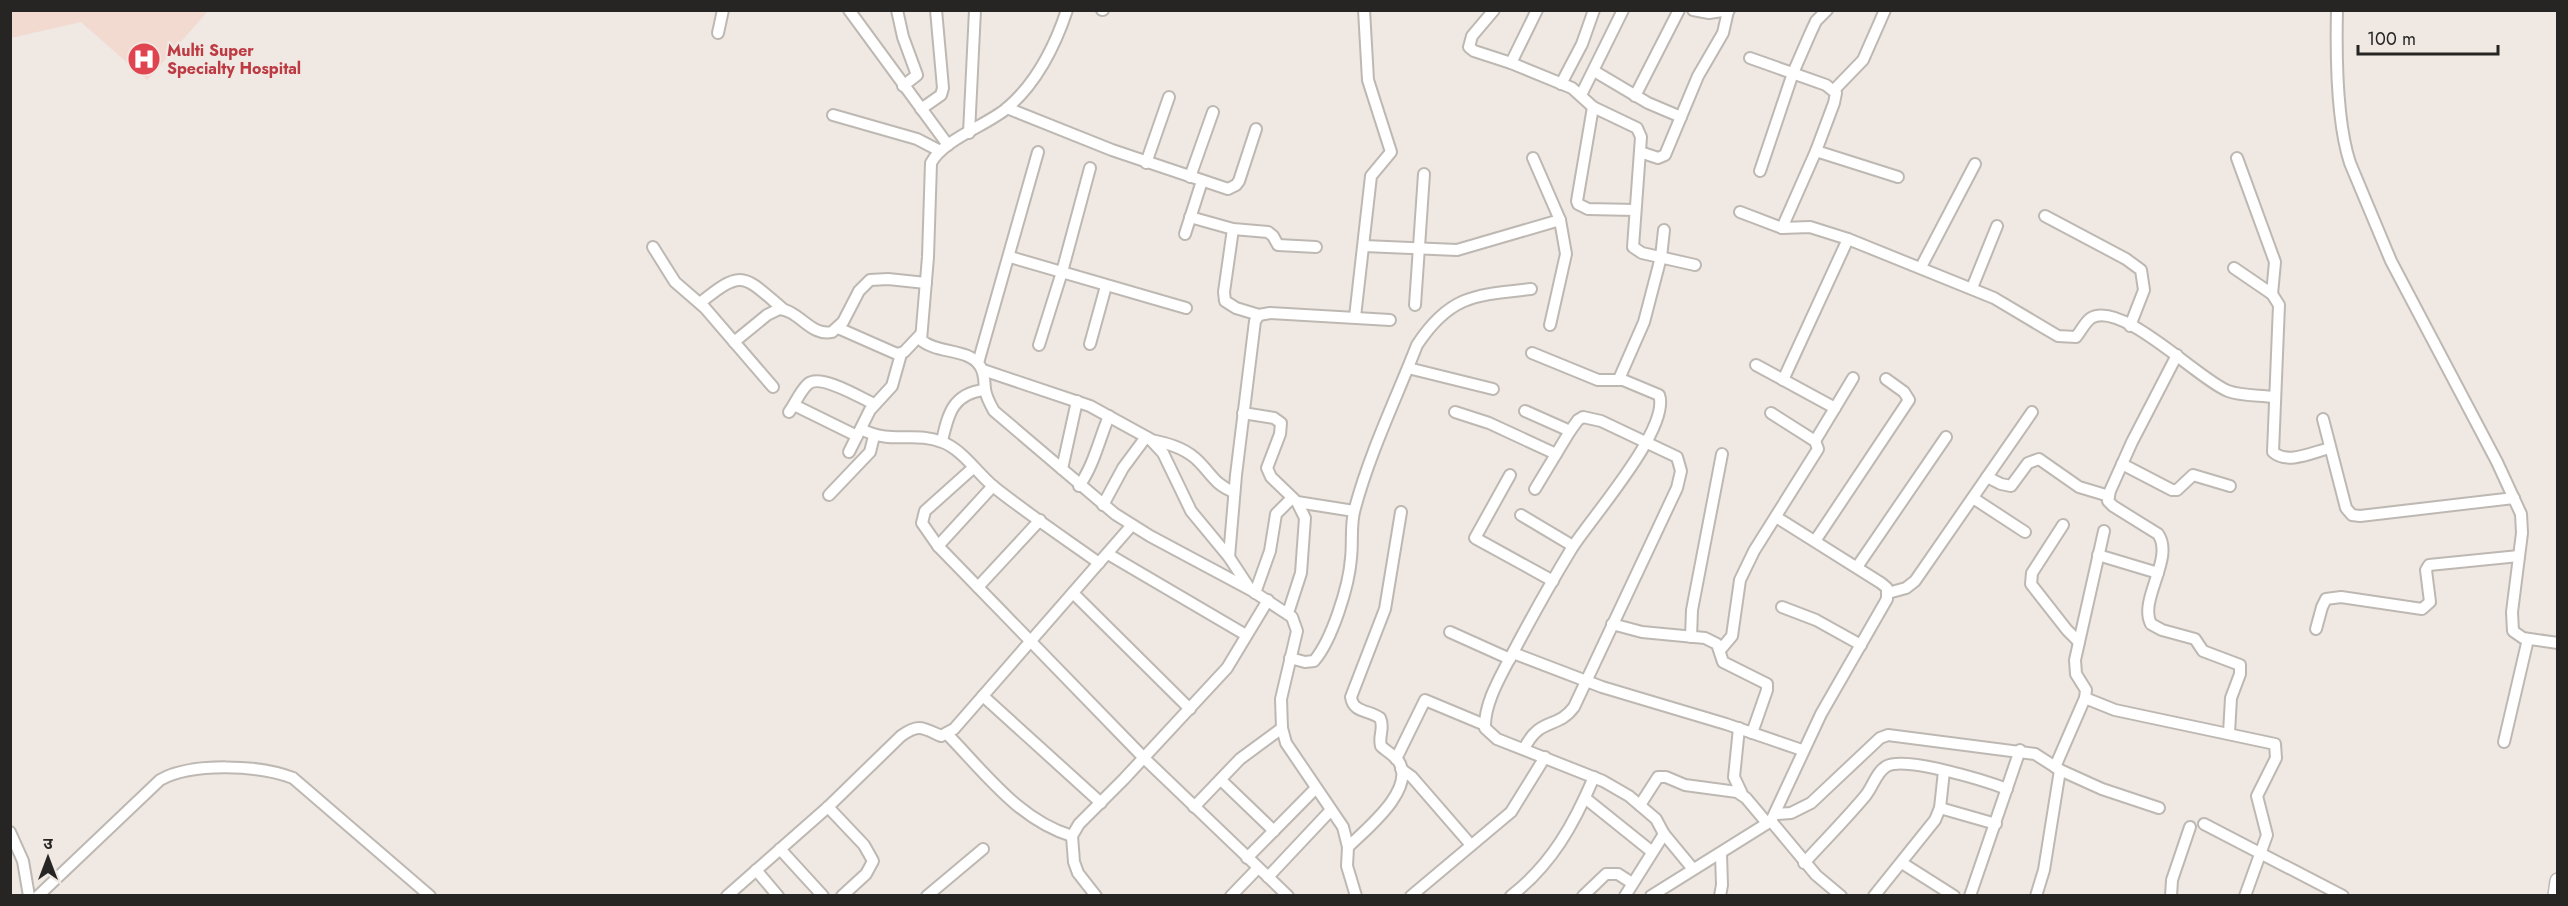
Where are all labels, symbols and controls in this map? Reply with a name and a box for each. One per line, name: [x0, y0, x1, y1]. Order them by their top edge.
scale bar: [2358, 18, 2498, 56]
text: 100 m: [2367, 26, 2416, 52]
place label: Multi Super Specialty Hospital: [167, 39, 301, 80]
hospital icon: Multi Super Specialty Hospital: [126, 41, 162, 77]
north arrow: [18, 828, 78, 888]
text: उ: [43, 832, 53, 855]

